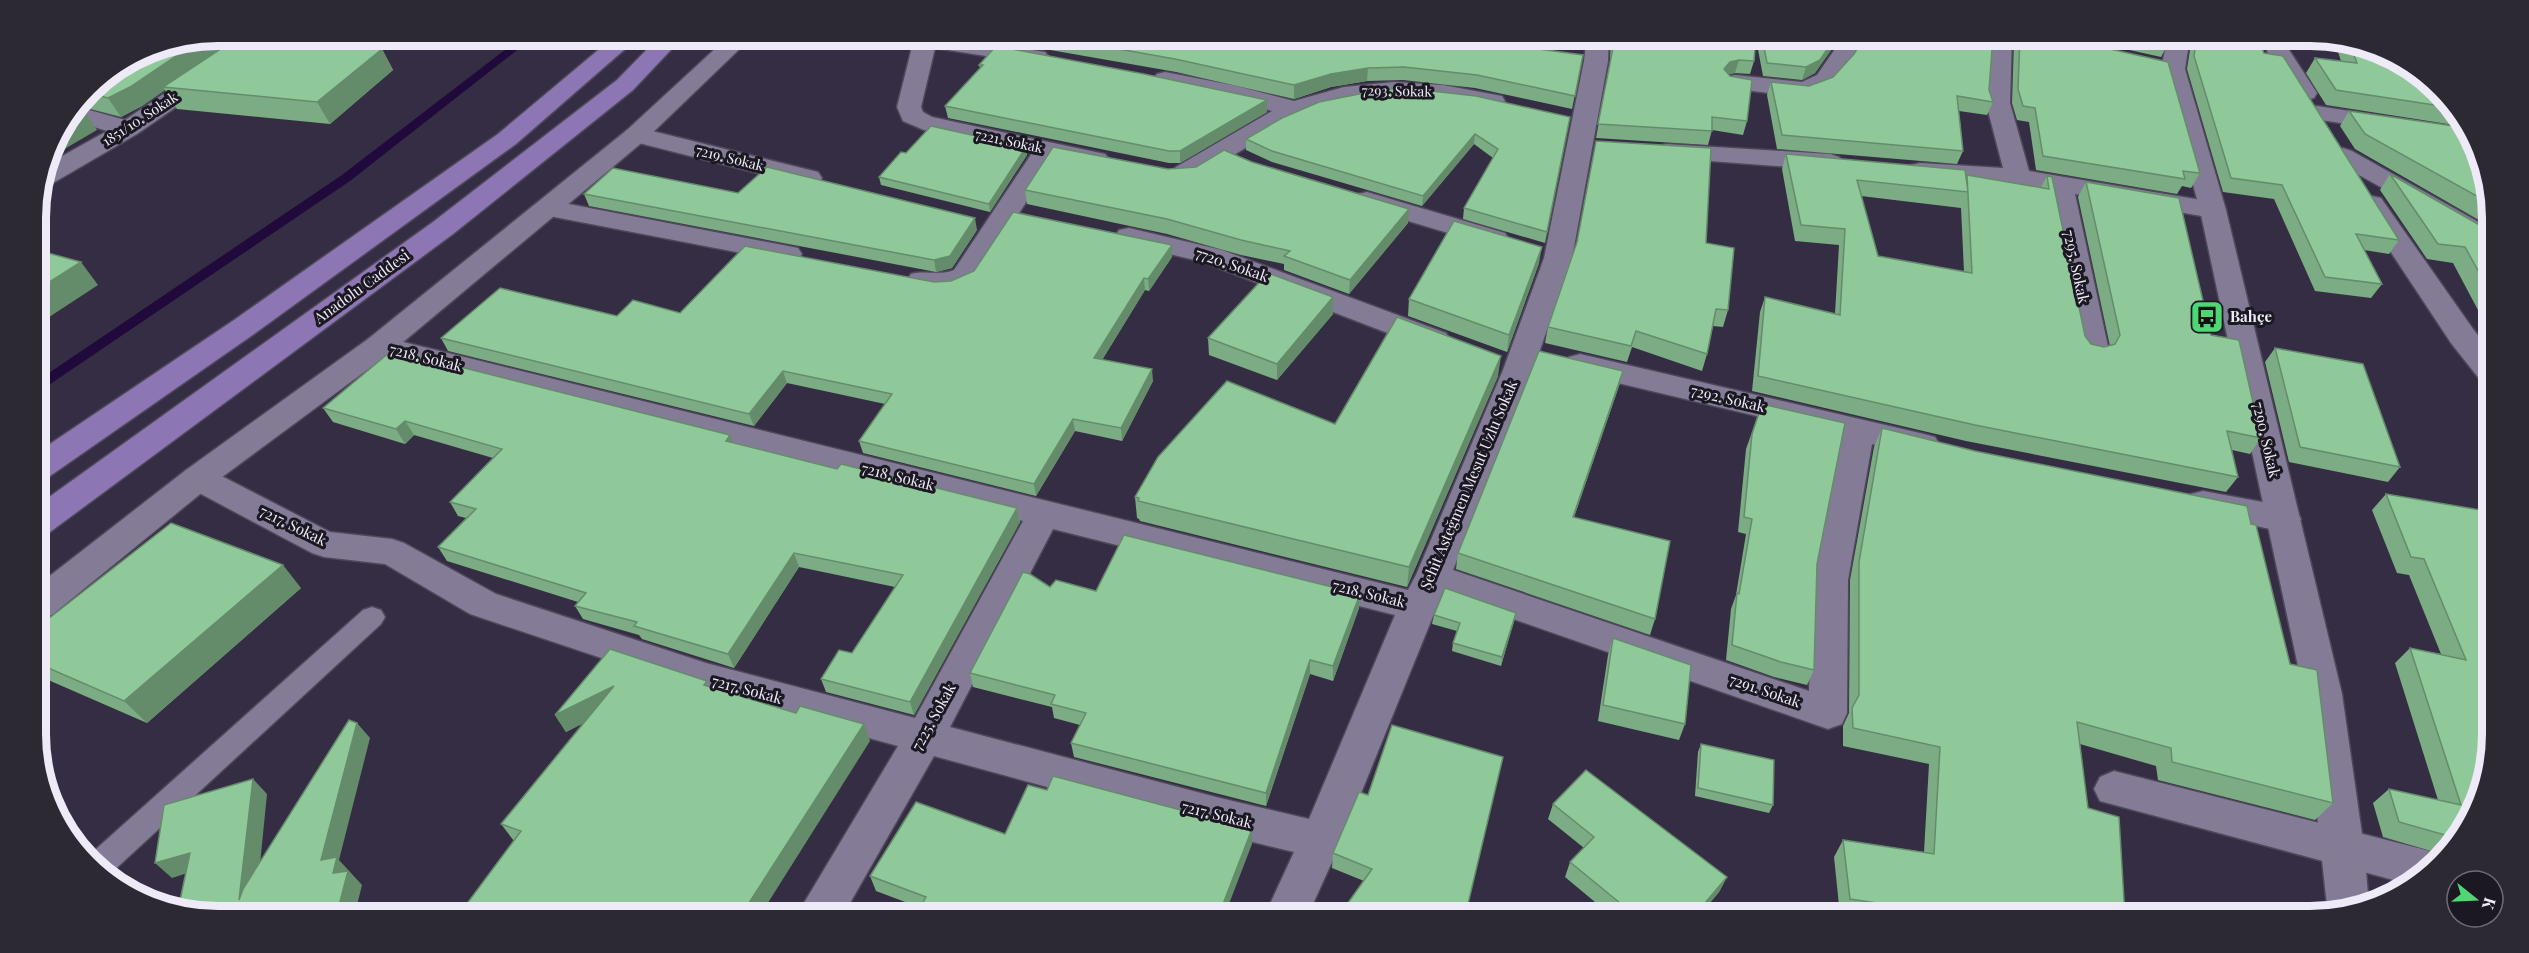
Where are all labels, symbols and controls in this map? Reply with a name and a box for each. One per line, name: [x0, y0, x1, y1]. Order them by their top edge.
street label: 7293. Sokak: [1362, 80, 1433, 101]
street label: 1851/10. Sokak: [98, 87, 181, 150]
street label: 7221. Sokak: [974, 124, 1045, 157]
street label: 7219. Sokak: [694, 140, 766, 175]
street label: 7295. Sokak: [2059, 228, 2095, 306]
street label: 7720. Sokak: [1193, 242, 1272, 286]
street label: Anadolu Caddesi: [309, 244, 414, 328]
bus stop icon: Bahçe: [2189, 299, 2225, 335]
place label: Bahçe: [2230, 306, 2272, 326]
street label: 7218. Sokak: [388, 338, 465, 376]
street label: Şehit Asteğmen Mesut Uzlu Sokak: [1415, 376, 1522, 593]
street label: 7292. Sokak: [1689, 380, 1768, 416]
street label: 7290. Sokak: [2249, 400, 2286, 480]
street label: 7218. Sokak: [860, 457, 937, 495]
street label: 7217. Sokak: [257, 500, 331, 550]
street label: 7218. Sokak: [1331, 574, 1408, 612]
street label: 7291. Sokak: [1727, 669, 1804, 712]
street label: 7217. Sokak: [710, 670, 785, 708]
street label: 7225. Sokak: [906, 679, 960, 754]
street label: 7217. Sokak: [1180, 796, 1255, 833]
north arrow: [2445, 869, 2505, 929]
text: K: [2478, 895, 2501, 913]

